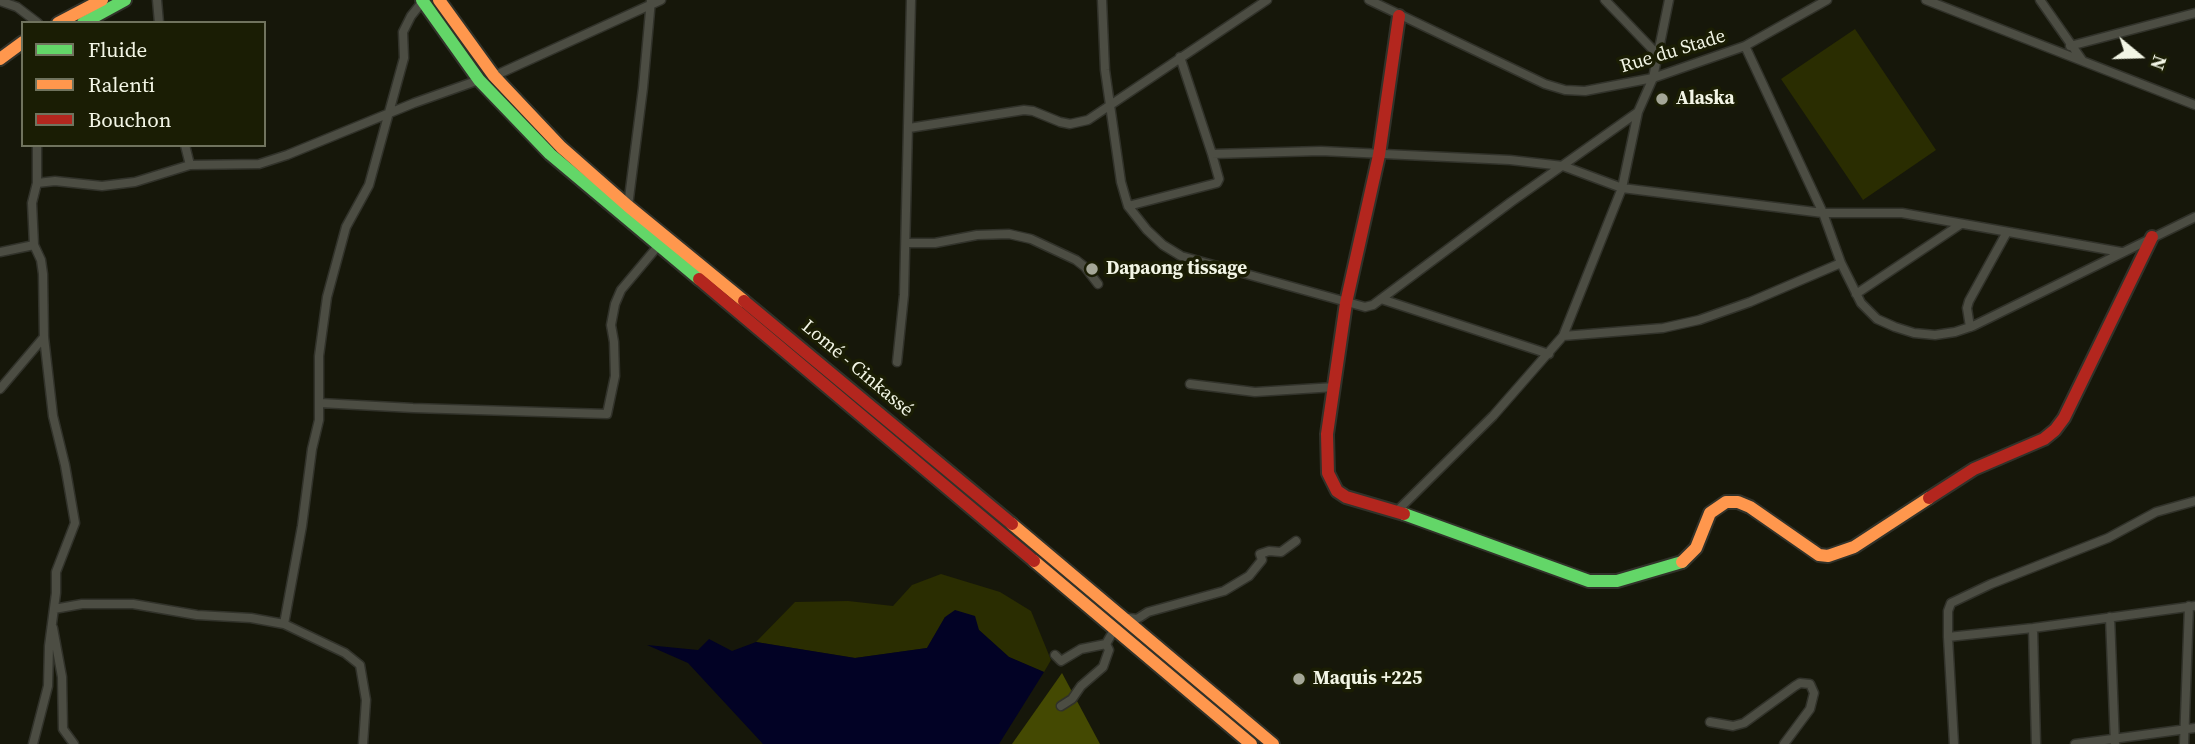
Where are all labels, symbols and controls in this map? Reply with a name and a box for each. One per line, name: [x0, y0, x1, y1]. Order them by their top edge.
legend: [21, 21, 266, 147]
north arrow: [2104, 21, 2174, 91]
street label: Rue du Stade: [1618, 25, 1728, 79]
text: Fluide: [88, 35, 147, 64]
text: N: [2144, 52, 2173, 74]
text: Ralenti: [88, 70, 155, 99]
place label: Alaska: [1676, 88, 1735, 110]
marker: Alaska: [1654, 91, 1670, 107]
text: Bouchon: [88, 105, 171, 134]
place label: Dapaong tissage: [1106, 258, 1247, 280]
marker: Dapaong tissage: [1084, 261, 1100, 277]
street label: Lomé - Cinkassé: [797, 316, 917, 422]
place label: Maquis +225: [1313, 668, 1422, 690]
marker: Maquis +225: [1291, 671, 1307, 687]

